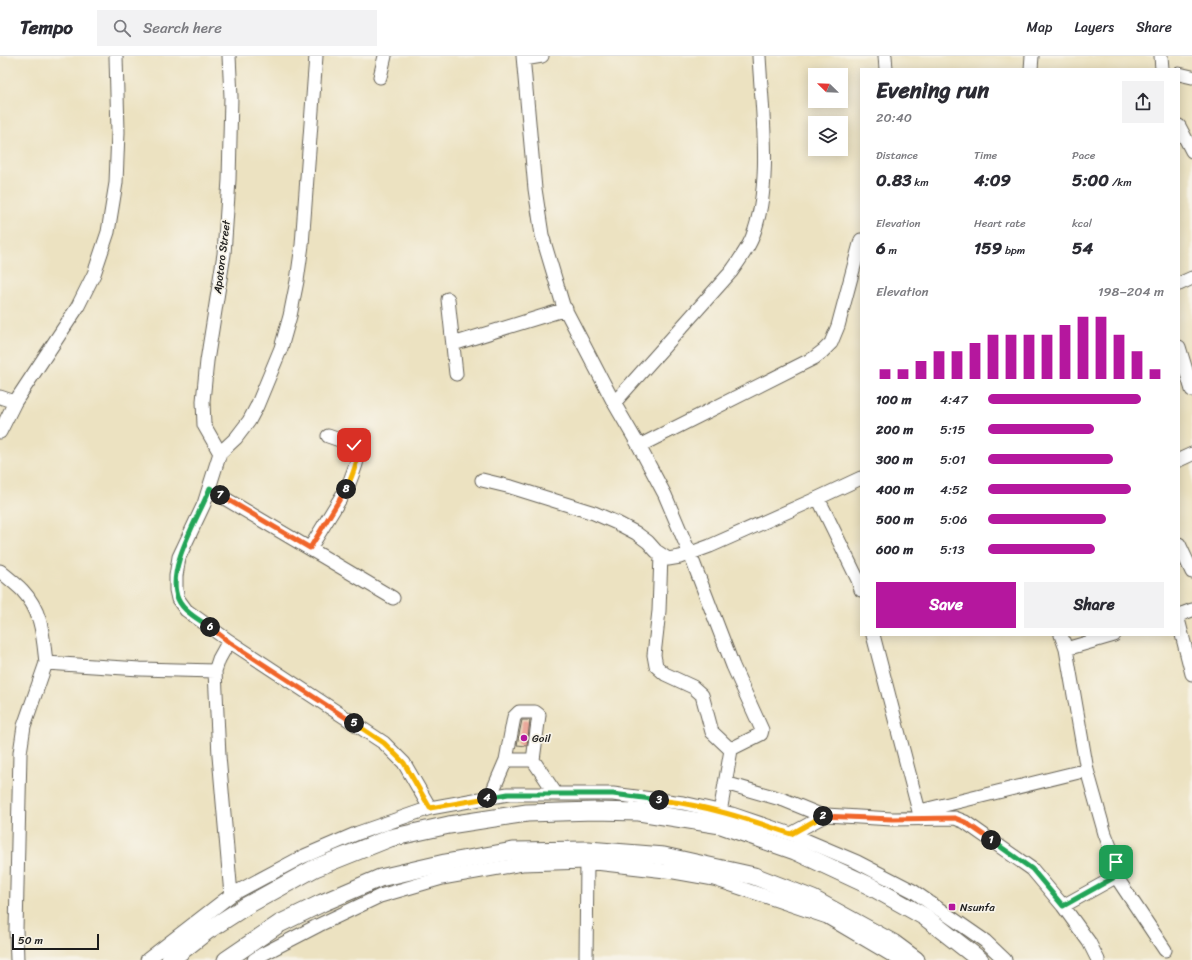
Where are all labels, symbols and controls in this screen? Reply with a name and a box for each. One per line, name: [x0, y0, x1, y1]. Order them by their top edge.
search box: [97, 10, 377, 46]
text: Tempo: [20, 11, 73, 44]
text: Search here: [143, 15, 222, 41]
text: Map: [1027, 15, 1052, 40]
text: Layers: [1074, 15, 1114, 40]
text: Share: [1136, 15, 1172, 40]
icon: search: [111, 17, 133, 39]
north arrow: [808, 68, 848, 108]
map controls: [808, 68, 848, 156]
text: Evening run: [876, 71, 989, 110]
button: share: [1122, 81, 1164, 123]
text: 20:40: [876, 106, 912, 129]
button: layers: [808, 116, 848, 156]
text: Distance: [876, 146, 918, 165]
text: Time: [974, 146, 997, 165]
text: Pace: [1072, 146, 1095, 165]
text: 0.83: [876, 165, 911, 195]
text: 4:09: [974, 165, 1011, 195]
text: 5:00: [1072, 165, 1109, 195]
text: km: [911, 173, 929, 192]
text: /km: [1109, 173, 1132, 192]
text: Elevation: [876, 214, 921, 233]
text: Heart rate: [974, 214, 1026, 233]
text: kcal: [1072, 214, 1092, 233]
street label: Apotoro Street: [208, 219, 236, 296]
text: 6: [876, 233, 886, 263]
text: 159: [974, 233, 1002, 263]
text: 54: [1072, 233, 1093, 263]
text: m: [886, 241, 897, 260]
text: bpm: [1002, 241, 1025, 260]
text: Elevation: [876, 280, 929, 303]
text: 198–204 m: [1098, 280, 1164, 303]
text: 100 m: [876, 388, 911, 411]
text: 4:47: [940, 388, 968, 411]
text: 200 m: [876, 418, 913, 441]
text: 5:15: [940, 418, 965, 441]
pin: [337, 428, 371, 462]
icon: check: [343, 434, 365, 456]
text: 300 m: [876, 448, 913, 471]
text: 5:01: [940, 448, 966, 471]
text: 400 m: [876, 478, 914, 501]
text: 4:52: [940, 478, 968, 501]
pin: 8: [336, 479, 356, 499]
text: 8: [343, 479, 349, 498]
pin: 7: [210, 485, 230, 505]
text: 7: [217, 485, 223, 504]
text: 500 m: [876, 508, 914, 531]
text: 5:06: [940, 508, 967, 531]
text: 600 m: [876, 538, 913, 561]
text: 5:13: [940, 538, 965, 561]
button: Save: [876, 582, 1016, 628]
button: Share: [1024, 582, 1164, 628]
pin: 6: [200, 617, 220, 637]
text: 6: [207, 617, 213, 636]
pin: 5: [344, 713, 364, 733]
text: 5: [351, 713, 357, 732]
place label: Goil: [532, 729, 551, 748]
marker: Goil: [519, 733, 529, 743]
pin: 4: [477, 788, 497, 808]
text: 4: [484, 788, 490, 807]
pin: 3: [649, 790, 669, 810]
text: 3: [656, 790, 662, 809]
pin: 2: [813, 806, 833, 826]
text: 2: [820, 806, 826, 825]
pin: 1: [981, 830, 1001, 850]
text: 1: [989, 830, 993, 849]
pin: [1099, 845, 1133, 879]
icon: arrive: [1105, 851, 1127, 873]
place label: Nsunfa: [960, 898, 995, 917]
marker: Nsunfa: [947, 902, 957, 912]
text: 50 m: [18, 931, 43, 950]
scale bar: [12, 932, 99, 951]

